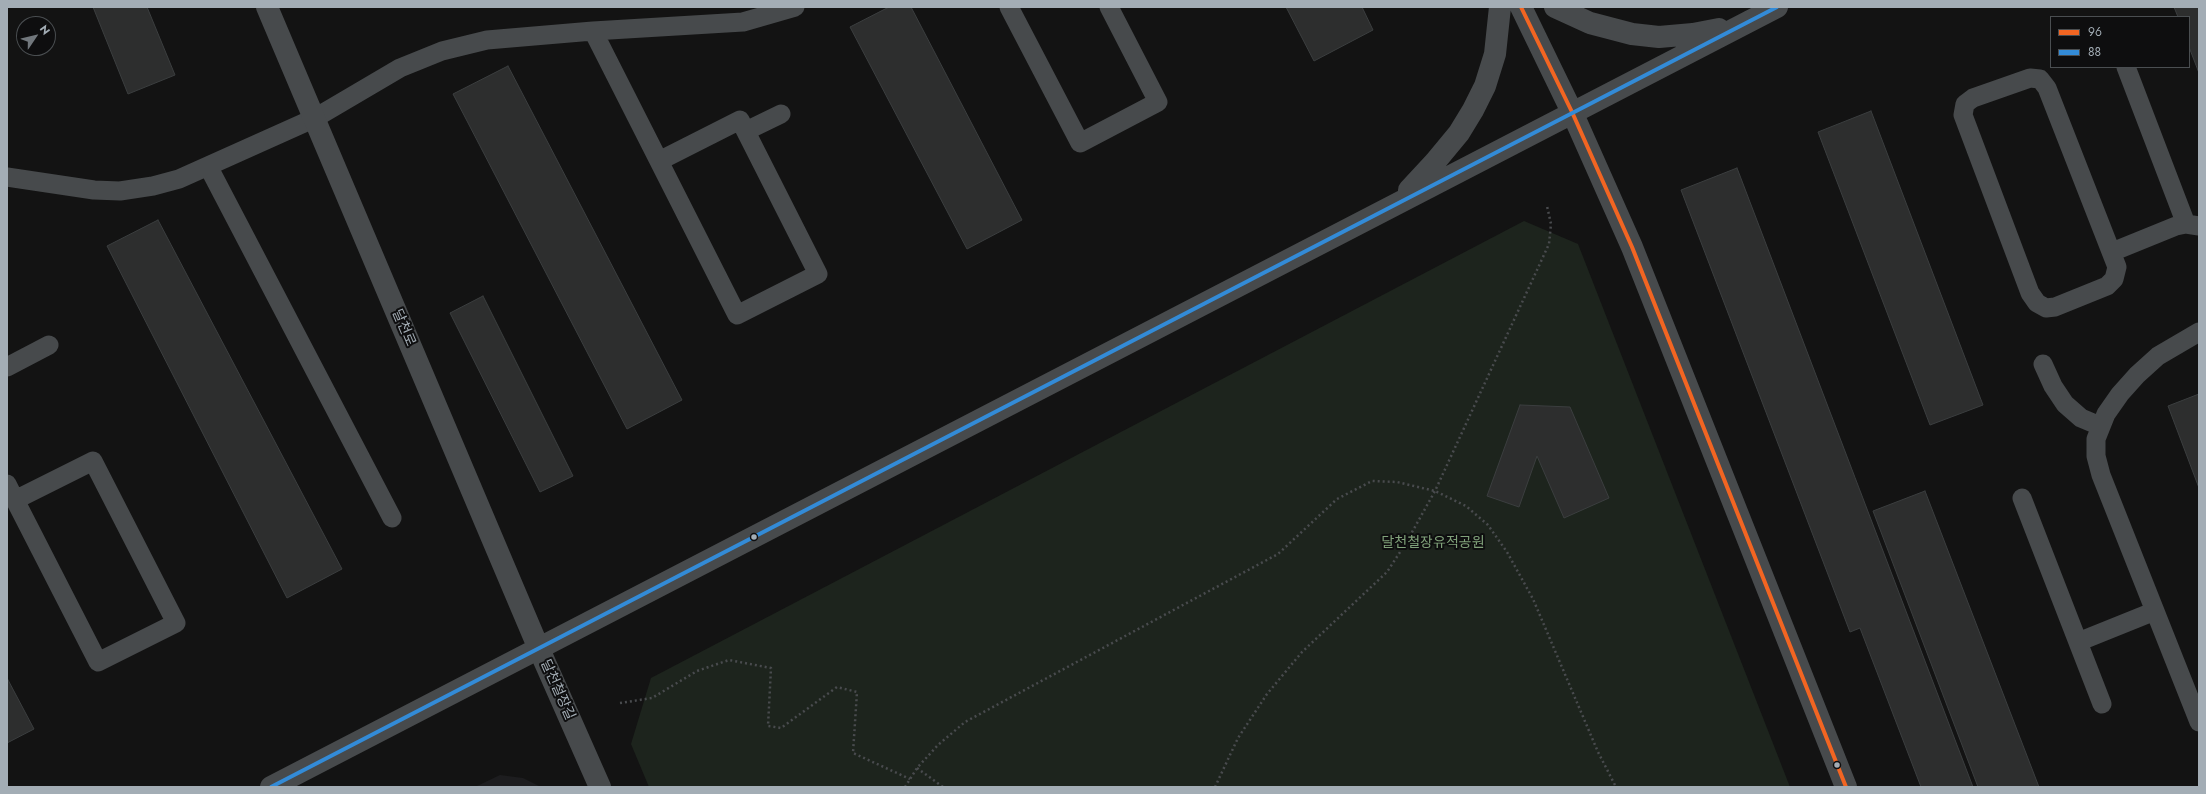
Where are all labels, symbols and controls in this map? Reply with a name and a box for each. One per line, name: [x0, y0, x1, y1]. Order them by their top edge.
north arrow: [16, 16, 56, 56]
legend: [2050, 16, 2190, 68]
text: N: [36, 22, 54, 38]
text: 96: [2088, 23, 2102, 41]
text: 88: [2088, 43, 2101, 61]
street label: 달천로: [388, 307, 418, 349]
unlabelled marker: [749, 532, 759, 542]
park label: 달천철장유적공원: [1381, 536, 1485, 552]
street label: 달천철장길: [536, 657, 578, 723]
unlabelled marker: [1832, 760, 1842, 770]

